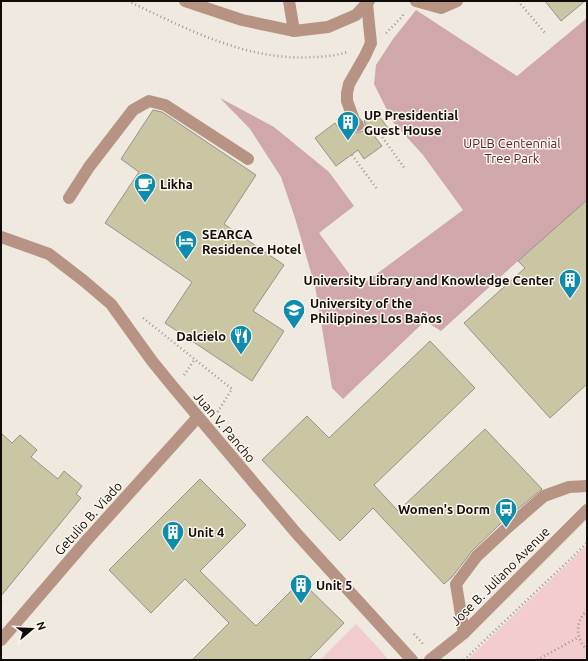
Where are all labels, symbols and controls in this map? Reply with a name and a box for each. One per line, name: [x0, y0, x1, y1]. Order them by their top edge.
place label: UP Presidential Guest House: [364, 108, 458, 137]
building icon: UP Presidential Guest House: [335, 109, 361, 142]
park label: UPLB Centennial Tree Park: [463, 136, 561, 165]
cafe icon: Likha: [132, 171, 158, 204]
place label: Likha: [160, 177, 193, 191]
place label: SEARCA Residence Hotel: [202, 227, 301, 256]
hotel icon: SEARCA Residence Hotel: [173, 228, 199, 261]
building icon: University Library and Knowledge Center: [557, 267, 583, 300]
place label: University Library and Knowledge Center: [304, 273, 555, 287]
place label: University of the Philippines Los Baños: [310, 296, 442, 325]
school or university icon: University of the Philippines Los Baños: [281, 297, 307, 330]
restaurant icon: Dalcielo: [228, 323, 254, 356]
place label: Dalcielo: [176, 329, 226, 343]
street label: Juan V. Pancho: [192, 389, 258, 465]
street label: Getulio B. Viado: [51, 479, 125, 557]
bus stop icon: Women's Dorm: [493, 496, 519, 529]
place label: Women's Dorm: [398, 502, 490, 516]
building icon: Unit 4: [160, 519, 186, 552]
street label: Jose B. Juliano Avenue: [448, 524, 552, 628]
place label: Unit 4: [188, 525, 224, 539]
building icon: Unit 5: [288, 572, 314, 605]
place label: Unit 5: [316, 578, 352, 592]
north arrow: [12, 609, 52, 649]
text: N: [34, 620, 48, 632]

